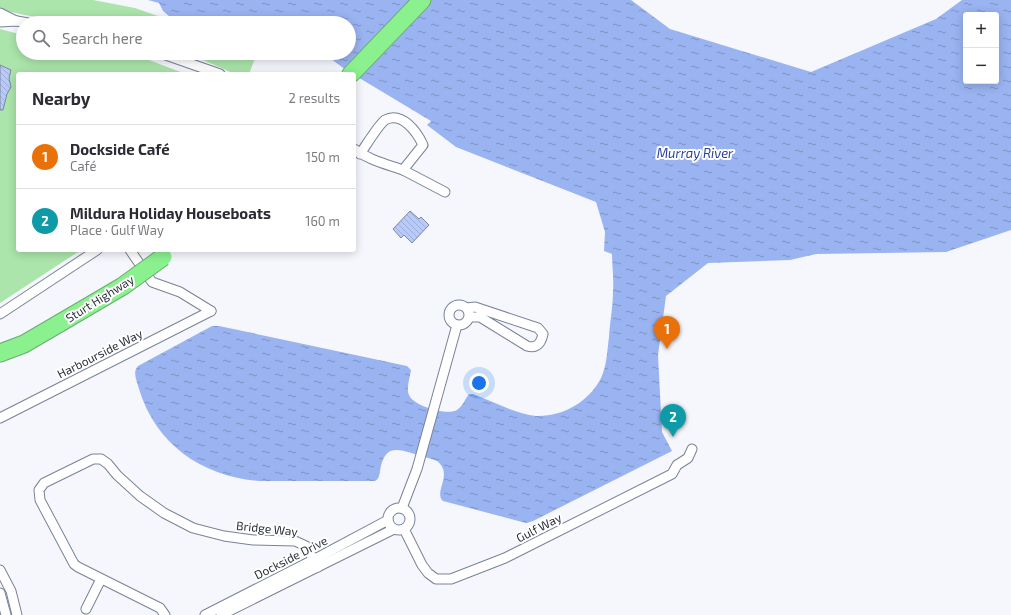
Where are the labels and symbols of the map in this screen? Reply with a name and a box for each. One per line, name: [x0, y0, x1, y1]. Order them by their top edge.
water label: Murray River: [657, 145, 734, 161]
street label: Sturt Highway: [63, 271, 137, 325]
pin: 1: [654, 316, 680, 349]
street label: Harbourside Way: [55, 325, 145, 381]
your location: [469, 373, 489, 393]
pin: 2: [660, 404, 686, 437]
street label: Gulf Way: [514, 509, 564, 544]
street label: Bridge Way: [236, 518, 299, 538]
street label: Dockside Drive: [252, 533, 330, 582]

